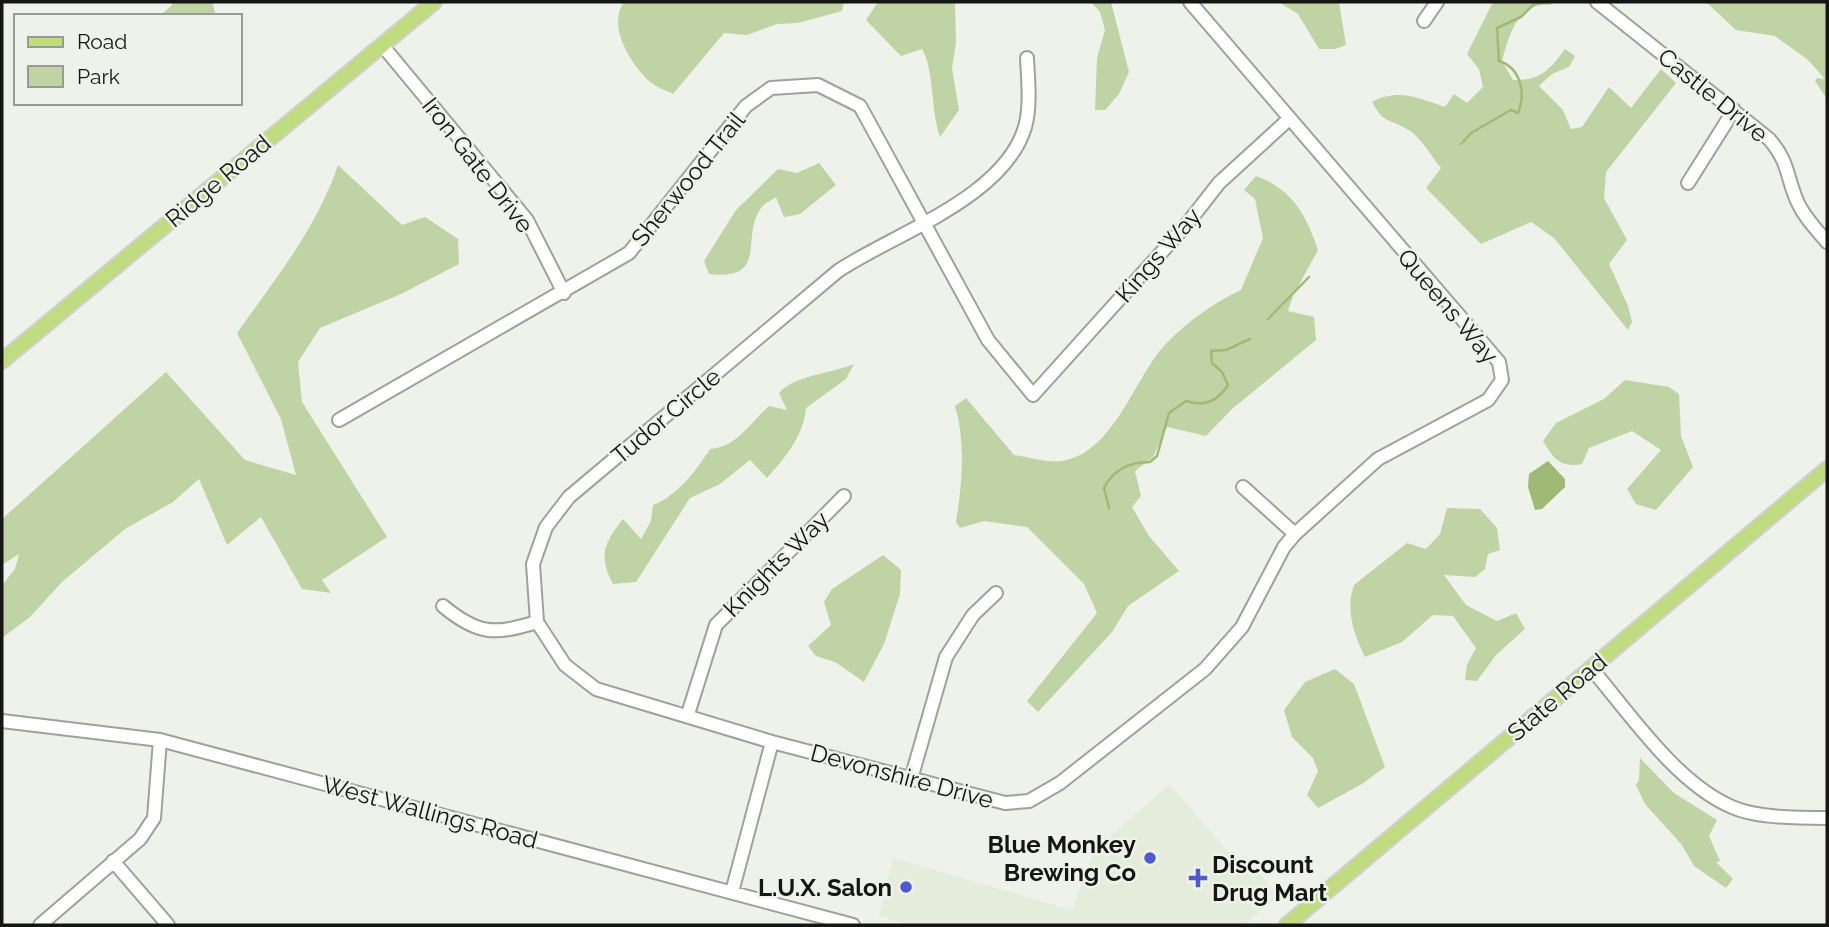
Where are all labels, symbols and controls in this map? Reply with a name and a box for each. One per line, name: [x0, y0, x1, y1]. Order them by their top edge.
legend: [14, 14, 242, 105]
text: Road: [77, 29, 127, 54]
street label: Castle Drive: [1652, 42, 1774, 148]
text: Park: [77, 64, 120, 89]
street label: Iron Gate Drive: [416, 92, 540, 238]
street label: Sherwood Trail: [625, 105, 751, 252]
street label: Ridge Road: [160, 129, 276, 233]
street label: Kings Way: [1109, 202, 1207, 308]
street label: Queens Way: [1392, 243, 1504, 369]
street label: Tudor Circle: [606, 362, 726, 470]
street label: Knights Way: [717, 505, 835, 623]
street label: State Road: [1501, 647, 1613, 747]
street label: Devonshire Drive: [808, 738, 996, 814]
street label: West Wallings Road: [319, 769, 541, 855]
place label: Blue Monkey Brewing Co: [988, 830, 1136, 887]
marker: Blue Monkey Brewing Co: [1142, 850, 1158, 866]
place label: Discount Drug Mart: [1212, 850, 1327, 907]
marker: Discount Drug Mart: [1190, 870, 1206, 886]
place label: L.U.X. Salon: [758, 873, 892, 902]
marker: L.U.X. Salon: [898, 879, 914, 895]

